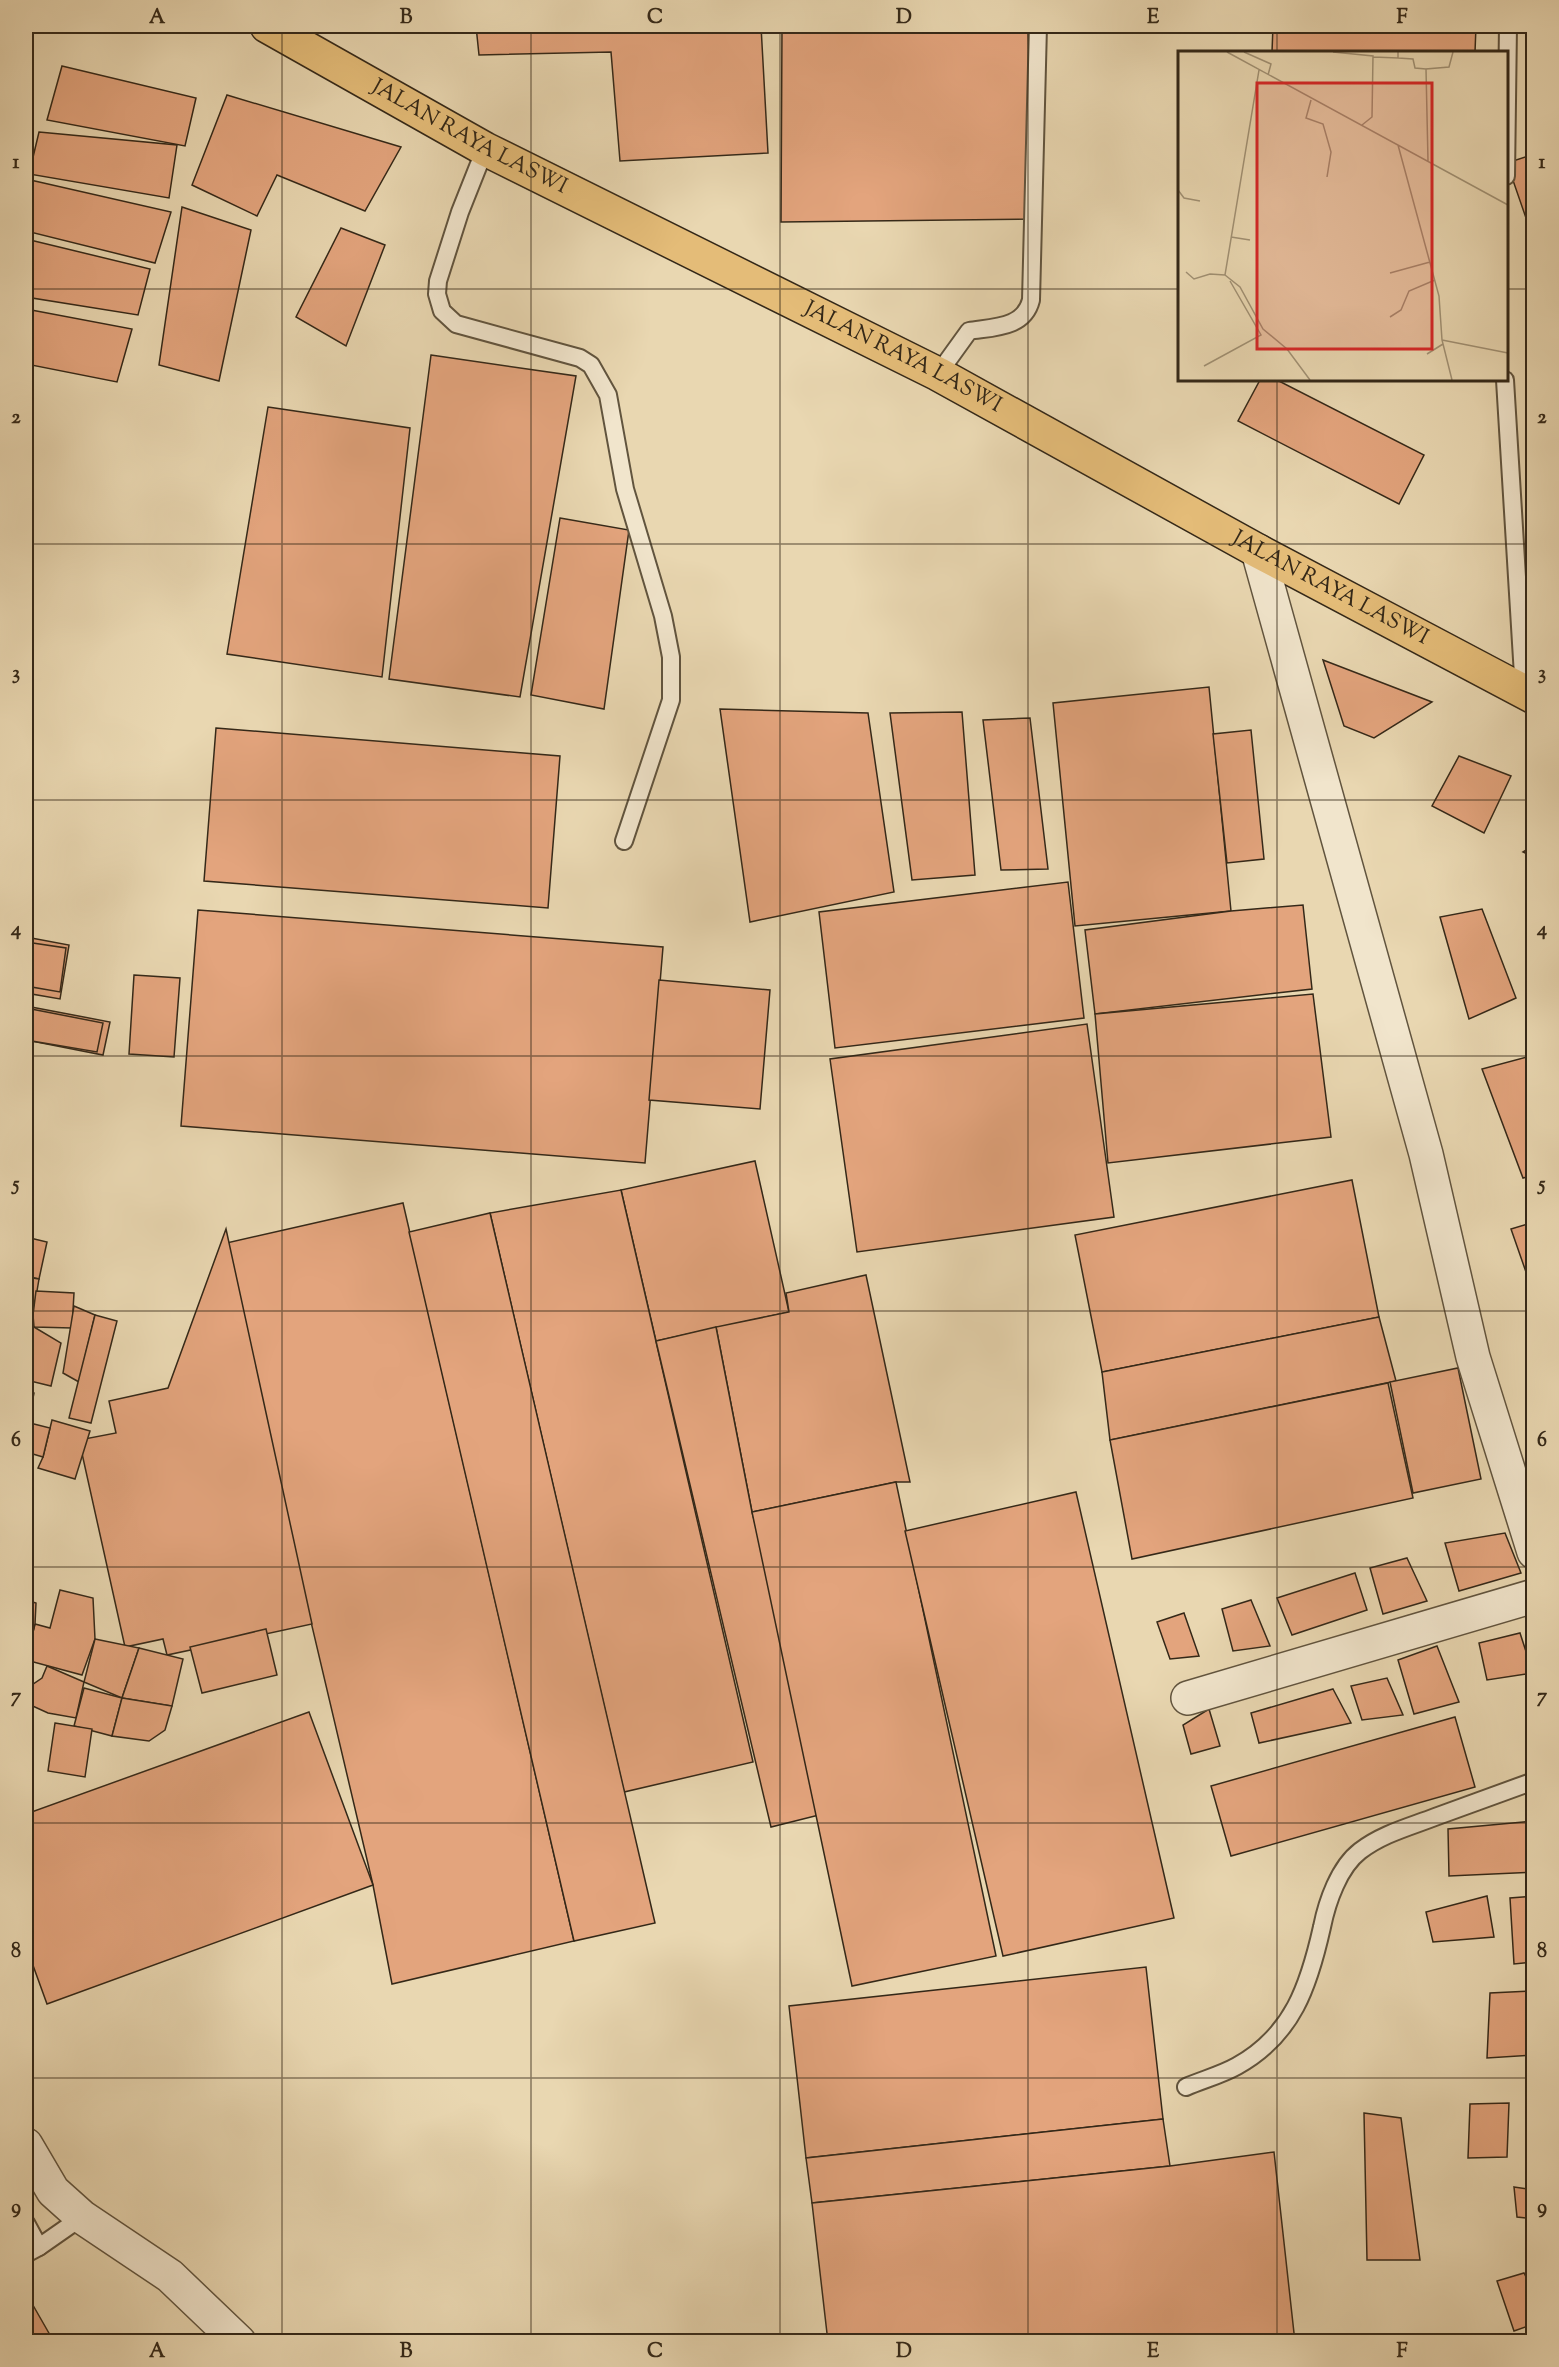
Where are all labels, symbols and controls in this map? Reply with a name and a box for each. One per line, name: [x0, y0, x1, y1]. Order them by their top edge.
text: A: [149, 4, 166, 33]
text: B: [400, 4, 413, 33]
text: C: [647, 4, 663, 33]
text: D: [896, 4, 912, 33]
text: E: [1147, 4, 1160, 33]
text: F: [1396, 4, 1408, 33]
inset map: [1178, 51, 1508, 381]
street label: JALAN RAYA LASWI: [364, 71, 573, 203]
text: 1: [13, 149, 20, 178]
text: 1: [1539, 149, 1546, 178]
street label: JALAN RAYA LASWI: [797, 293, 1007, 422]
text: 2: [11, 404, 21, 433]
text: 2: [1537, 404, 1547, 433]
street label: JALAN RAYA LASWI: [1225, 523, 1434, 654]
text: 3: [12, 660, 20, 689]
text: 3: [1538, 660, 1546, 689]
text: 4: [10, 916, 21, 945]
text: 4: [1536, 916, 1547, 945]
text: 5: [11, 1171, 20, 1200]
text: 5: [1537, 1171, 1546, 1200]
text: 6: [11, 1427, 21, 1456]
text: 6: [1537, 1427, 1547, 1456]
text: 7: [11, 1683, 22, 1712]
text: 7: [1537, 1683, 1548, 1712]
text: 8: [11, 1938, 21, 1967]
text: 8: [1537, 1938, 1547, 1967]
text: 9: [11, 2194, 21, 2223]
text: 9: [1537, 2194, 1547, 2223]
text: A: [149, 2338, 166, 2367]
text: B: [400, 2338, 413, 2367]
text: C: [647, 2338, 663, 2367]
text: D: [896, 2338, 912, 2367]
text: E: [1147, 2338, 1160, 2367]
text: F: [1396, 2338, 1408, 2367]

